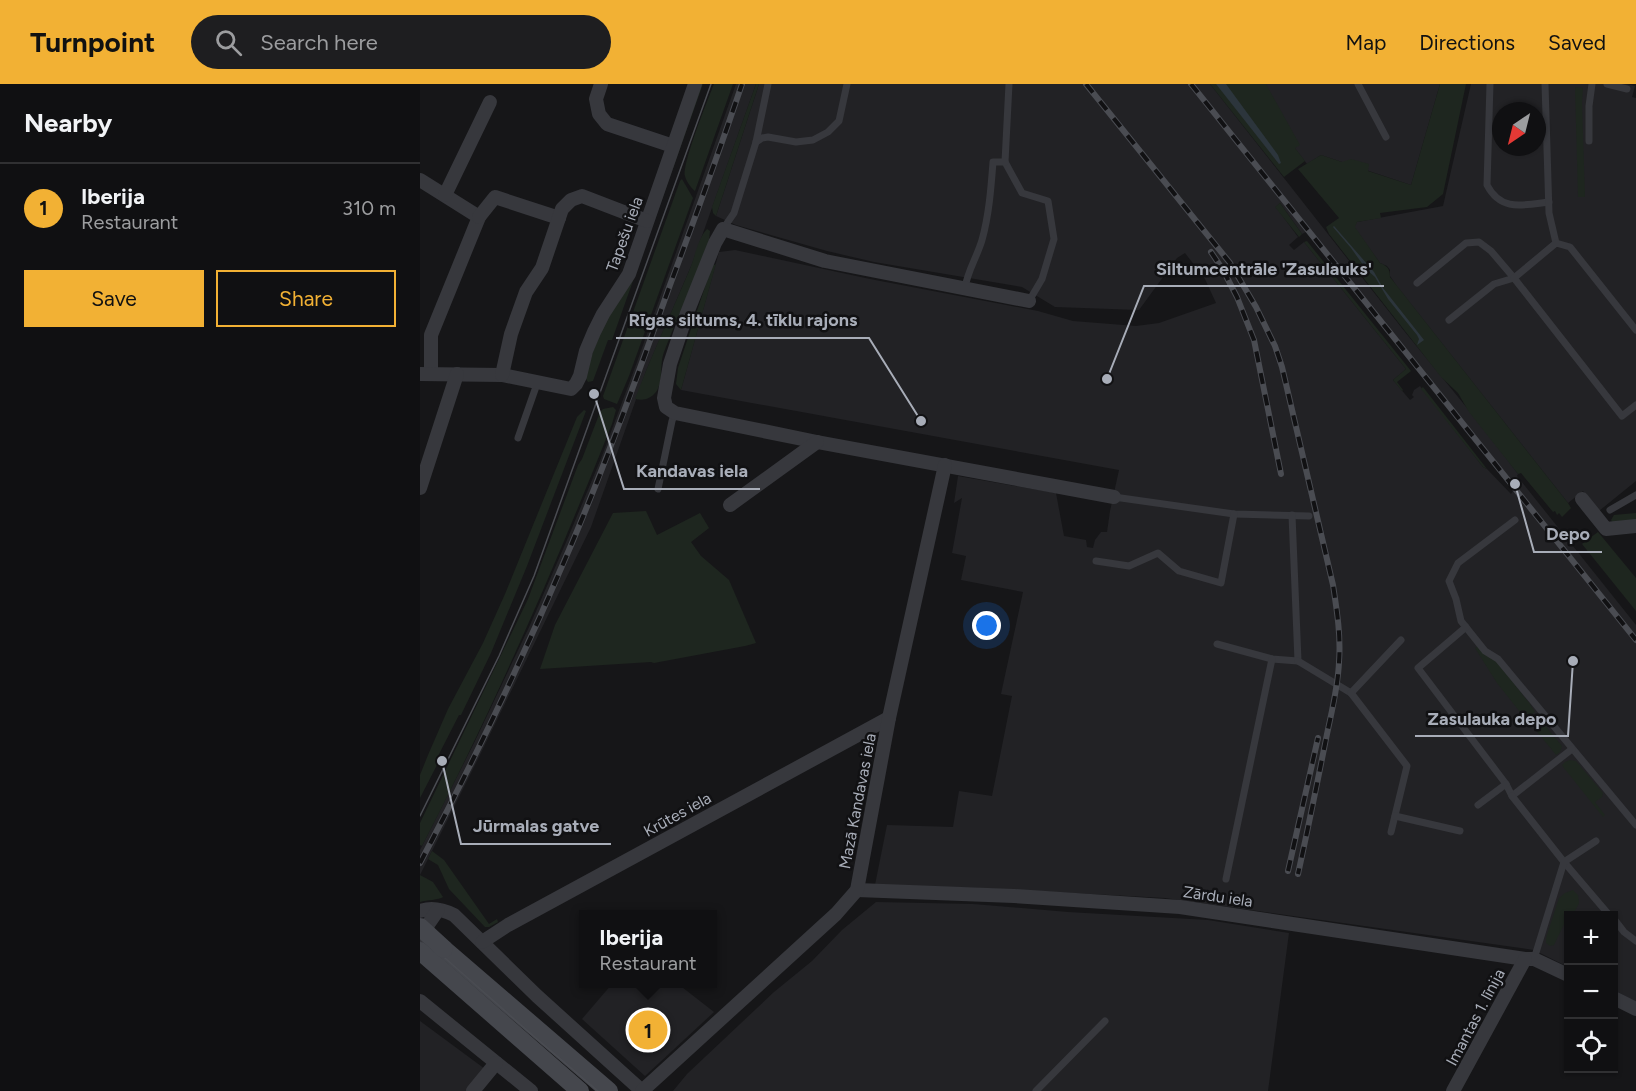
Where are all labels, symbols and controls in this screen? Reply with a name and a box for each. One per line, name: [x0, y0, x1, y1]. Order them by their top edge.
search box: [191, 15, 611, 69]
text: Turnpoint: [30, 25, 155, 59]
icon: search: [212, 26, 245, 59]
text: Search here: [260, 29, 378, 56]
text: Map: [1345, 30, 1386, 55]
text: Directions: [1419, 30, 1515, 55]
text: Saved: [1548, 30, 1606, 55]
north arrow: [1492, 102, 1546, 156]
text: Nearby: [24, 107, 112, 139]
text: Iberija: [81, 183, 145, 210]
street label: Tapešu iela: [602, 194, 647, 274]
text: 1: [39, 196, 48, 220]
text: 310 m: [342, 196, 396, 220]
text: Restaurant: [81, 210, 178, 234]
callout: Siltumcentrāle 'Zasulauks': [1144, 250, 1384, 286]
text: Siltumcentrāle 'Zasulauks': [1156, 258, 1372, 280]
button: Save: [24, 270, 204, 327]
button: Share: [216, 270, 396, 327]
callout: Rīgas siltums, 4. tīklu rajons: [616, 302, 869, 338]
text: Rīgas siltums, 4. tīklu rajons: [629, 309, 858, 331]
callout: Kandavas iela: [624, 453, 760, 489]
text: Kandavas iela: [636, 460, 748, 482]
callout: Depo: [1534, 516, 1602, 552]
text: Depo: [1546, 523, 1590, 545]
your location: [972, 611, 1001, 640]
callout: Zasulauka depo: [1415, 700, 1568, 736]
text: Zasulauka depo: [1428, 708, 1556, 730]
street label: Mazā Kandavas iela: [835, 732, 880, 870]
street label: Krūtes iela: [640, 788, 714, 841]
callout: Jūrmalas gatve: [461, 808, 611, 844]
text: Jūrmalas gatve: [473, 815, 599, 837]
street label: Zārdu iela: [1182, 882, 1254, 911]
popup: [579, 910, 717, 988]
map controls: [1564, 911, 1618, 1073]
button: +: [1564, 911, 1618, 965]
text: Iberija: [599, 924, 663, 951]
text: Restaurant: [599, 951, 697, 975]
button: −: [1564, 965, 1618, 1019]
street label: Imantas 1. līnija: [1442, 966, 1509, 1069]
pin: 1: [628, 1008, 668, 1052]
button: locate: [1564, 1019, 1618, 1073]

